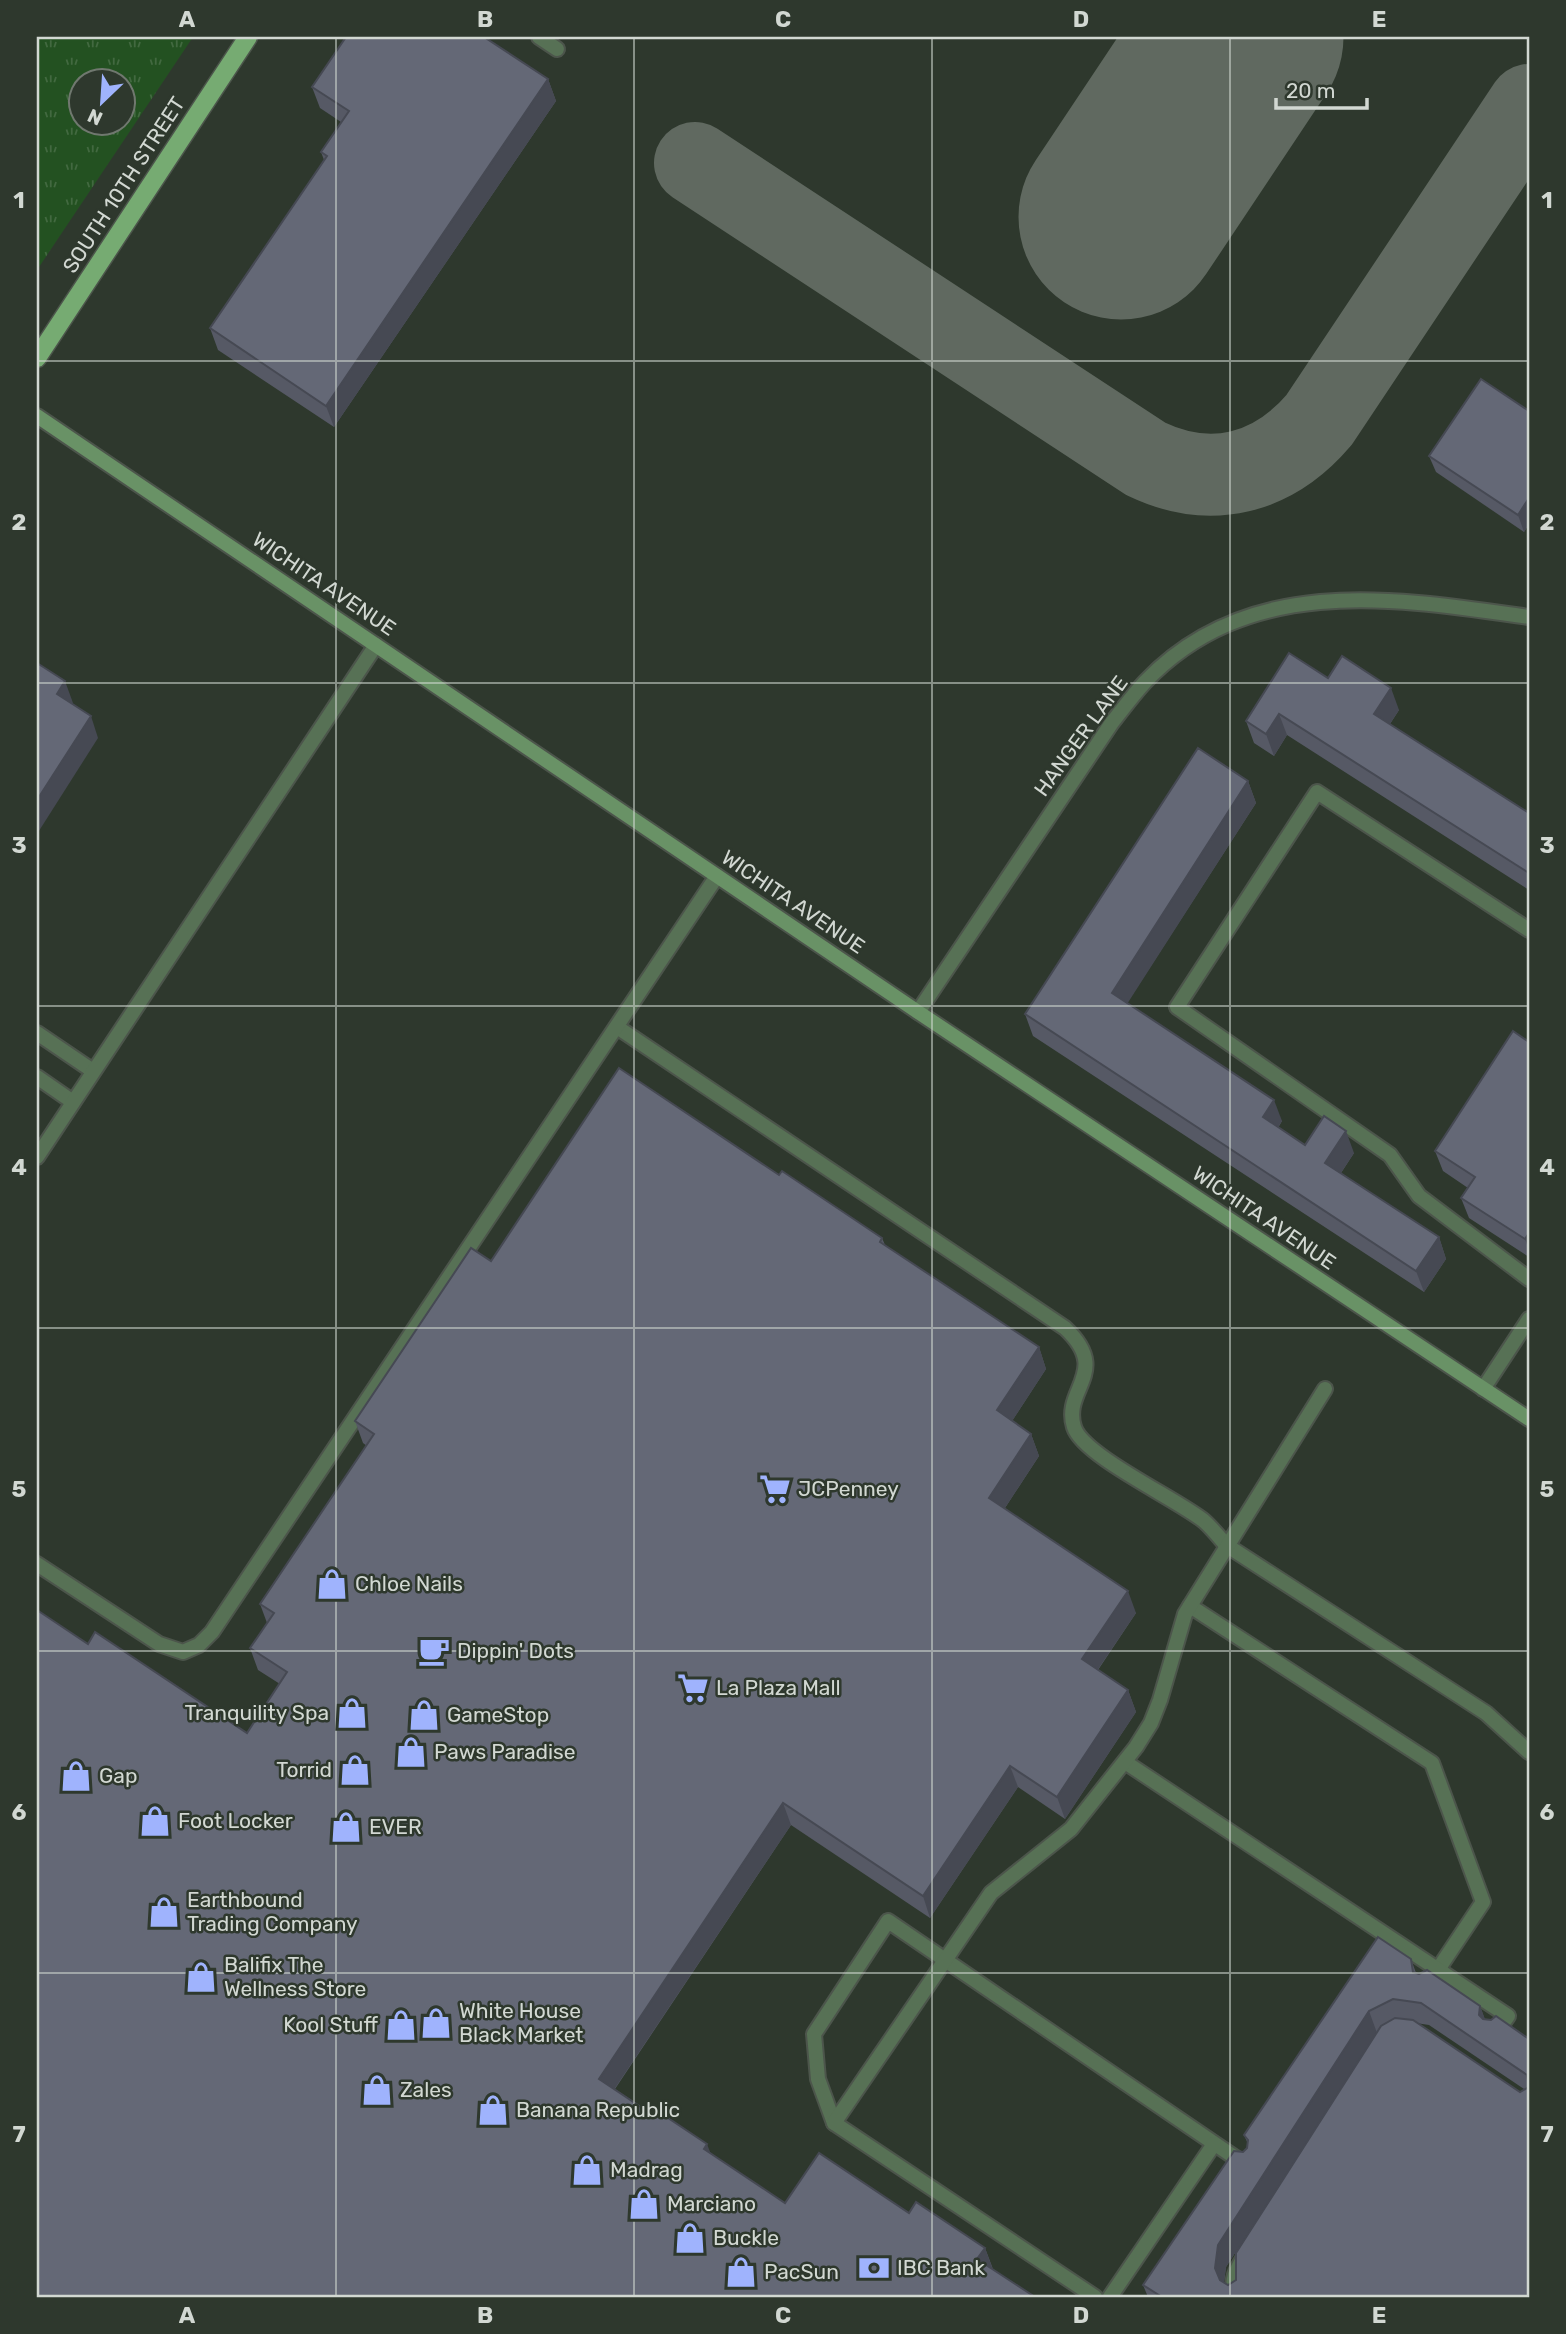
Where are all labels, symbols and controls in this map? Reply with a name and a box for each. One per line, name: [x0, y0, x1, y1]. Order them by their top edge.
text: A: [179, 5, 196, 33]
text: B: [477, 5, 493, 33]
text: C: [775, 5, 791, 33]
text: D: [1073, 5, 1089, 33]
text: E: [1372, 5, 1386, 33]
north arrow: [66, 66, 136, 136]
scale bar: [1276, 66, 1366, 110]
text: 20 m: [1286, 78, 1335, 103]
street label: SOUTH 10TH STREET: [57, 92, 190, 278]
text: N: [84, 104, 106, 130]
text: 1: [13, 186, 25, 214]
text: 1: [1541, 186, 1553, 214]
text: 2: [12, 508, 26, 536]
text: 2: [1540, 508, 1554, 536]
street label: WICHITA AVENUE: [248, 526, 401, 641]
street label: HANGER LANE: [1029, 671, 1133, 801]
text: 3: [11, 831, 27, 859]
text: 3: [1539, 831, 1555, 859]
street label: WICHITA AVENUE: [717, 844, 870, 959]
text: 4: [11, 1153, 27, 1181]
text: 4: [1539, 1153, 1555, 1181]
street label: WICHITA AVENUE: [1188, 1160, 1341, 1275]
supermarket icon: JCPenney: [758, 1472, 792, 1506]
text: 5: [12, 1475, 27, 1503]
text: 5: [1540, 1475, 1555, 1503]
place label: JCPenney: [798, 1476, 899, 1501]
shop icon: Chloe Nails: [315, 1567, 349, 1601]
place label: Chloe Nails: [355, 1571, 463, 1596]
cafe icon: Dippin' Dots: [417, 1634, 451, 1668]
place label: Dippin' Dots: [457, 1638, 574, 1663]
supermarket icon: La Plaza Mall: [676, 1671, 710, 1705]
place label: La Plaza Mall: [716, 1675, 841, 1700]
shop icon: Tranquility Spa: [335, 1696, 369, 1730]
shop icon: GameStop: [407, 1698, 441, 1732]
place label: Tranquility Spa: [184, 1700, 329, 1725]
place label: GameStop: [447, 1702, 549, 1727]
shop icon: Paws Paradise: [394, 1735, 428, 1769]
place label: Paws Paradise: [434, 1739, 576, 1764]
shop icon: Torrid: [338, 1753, 372, 1787]
place label: Torrid: [276, 1757, 332, 1782]
shop icon: Gap: [59, 1759, 93, 1793]
place label: Gap: [99, 1763, 137, 1788]
text: 6: [12, 1798, 27, 1826]
text: 6: [1540, 1798, 1555, 1826]
shop icon: Foot Locker: [138, 1804, 172, 1838]
place label: Foot Locker: [178, 1808, 293, 1833]
shop icon: EVER: [329, 1810, 363, 1844]
place label: EVER: [369, 1814, 422, 1839]
place label: Earthbound Trading Company: [187, 1887, 358, 1936]
shop icon: Earthbound Trading Company: [147, 1895, 181, 1929]
place label: Balifix The Wellness Store: [224, 1952, 366, 2001]
shop icon: Balifix The Wellness Store: [184, 1960, 218, 1994]
place label: White House Black Market: [459, 1998, 584, 2047]
shop icon: White House Black Market: [419, 2006, 453, 2040]
shop icon: Kool Stuff: [384, 2008, 418, 2042]
place label: Kool Stuff: [283, 2012, 378, 2037]
shop icon: Zales: [360, 2073, 394, 2107]
place label: Zales: [400, 2077, 452, 2102]
shop icon: Banana Republic: [476, 2093, 510, 2127]
place label: Banana Republic: [516, 2097, 680, 2122]
text: 7: [12, 2120, 26, 2148]
text: 7: [1540, 2120, 1554, 2148]
shop icon: Madrag: [570, 2153, 604, 2187]
place label: Madrag: [610, 2157, 683, 2182]
shop icon: Marciano: [627, 2187, 661, 2221]
place label: Marciano: [667, 2191, 756, 2216]
shop icon: Buckle: [673, 2221, 707, 2255]
place label: Buckle: [713, 2225, 779, 2250]
bank icon: IBC Bank: [857, 2251, 891, 2285]
shop icon: PacSun: [724, 2255, 758, 2289]
place label: IBC Bank: [897, 2255, 985, 2280]
place label: PacSun: [764, 2259, 839, 2284]
text: A: [179, 2301, 196, 2329]
text: B: [477, 2301, 493, 2329]
text: C: [775, 2301, 791, 2329]
text: D: [1073, 2301, 1089, 2329]
text: E: [1372, 2301, 1386, 2329]

